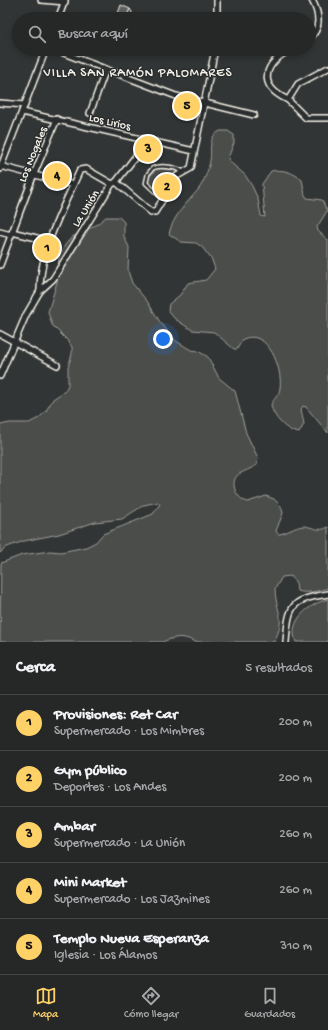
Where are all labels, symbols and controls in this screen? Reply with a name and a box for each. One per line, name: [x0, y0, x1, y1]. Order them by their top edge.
search box: [12, 12, 316, 56]
icon: search: [26, 23, 48, 45]
text: Buscar aquí: [58, 25, 128, 43]
district label: VILLA SAN RAMÓN PALOMARES: [43, 66, 232, 81]
pin: 5: [174, 91, 200, 121]
street label: Los Lirios: [87, 111, 132, 135]
street label: Los Nogales: [16, 124, 52, 185]
pin: 3: [135, 134, 161, 164]
pin: 4: [44, 161, 70, 191]
pin: 2: [154, 172, 180, 202]
street label: La Unión: [70, 188, 104, 230]
pin: 1: [34, 233, 60, 263]
your location: [153, 329, 173, 349]
text: Cerca: [16, 658, 55, 678]
text: 5 resultados: [245, 661, 312, 676]
text: Provisiones: Ret Car: [54, 706, 178, 724]
text: 1: [26, 715, 32, 730]
text: 200 m: [279, 715, 312, 730]
text: Supermercado · Los Mimbres: [54, 724, 204, 739]
text: Gym público: [54, 762, 127, 780]
text: 2: [26, 771, 32, 786]
text: 200 m: [279, 771, 312, 786]
text: Deportes · Los Andes: [54, 780, 166, 795]
text: Ambar: [54, 818, 95, 836]
text: 3: [26, 827, 32, 842]
text: 260 m: [279, 827, 312, 842]
text: Supermercado · La Unión: [54, 836, 185, 851]
text: Mini Market: [54, 874, 126, 892]
text: 4: [26, 883, 32, 898]
text: 260 m: [279, 883, 312, 898]
text: Supermercado · Los Jazmines: [54, 892, 210, 907]
text: Templo Nueva Esperanza: [54, 930, 209, 948]
text: 5: [26, 939, 32, 954]
text: 310 m: [280, 939, 312, 954]
text: Iglesia · Los Álamos: [54, 948, 157, 963]
tab: Mapa: [33, 985, 58, 1021]
tab: Cómo llegar: [124, 985, 178, 1021]
tab: Guardados: [244, 985, 295, 1021]

